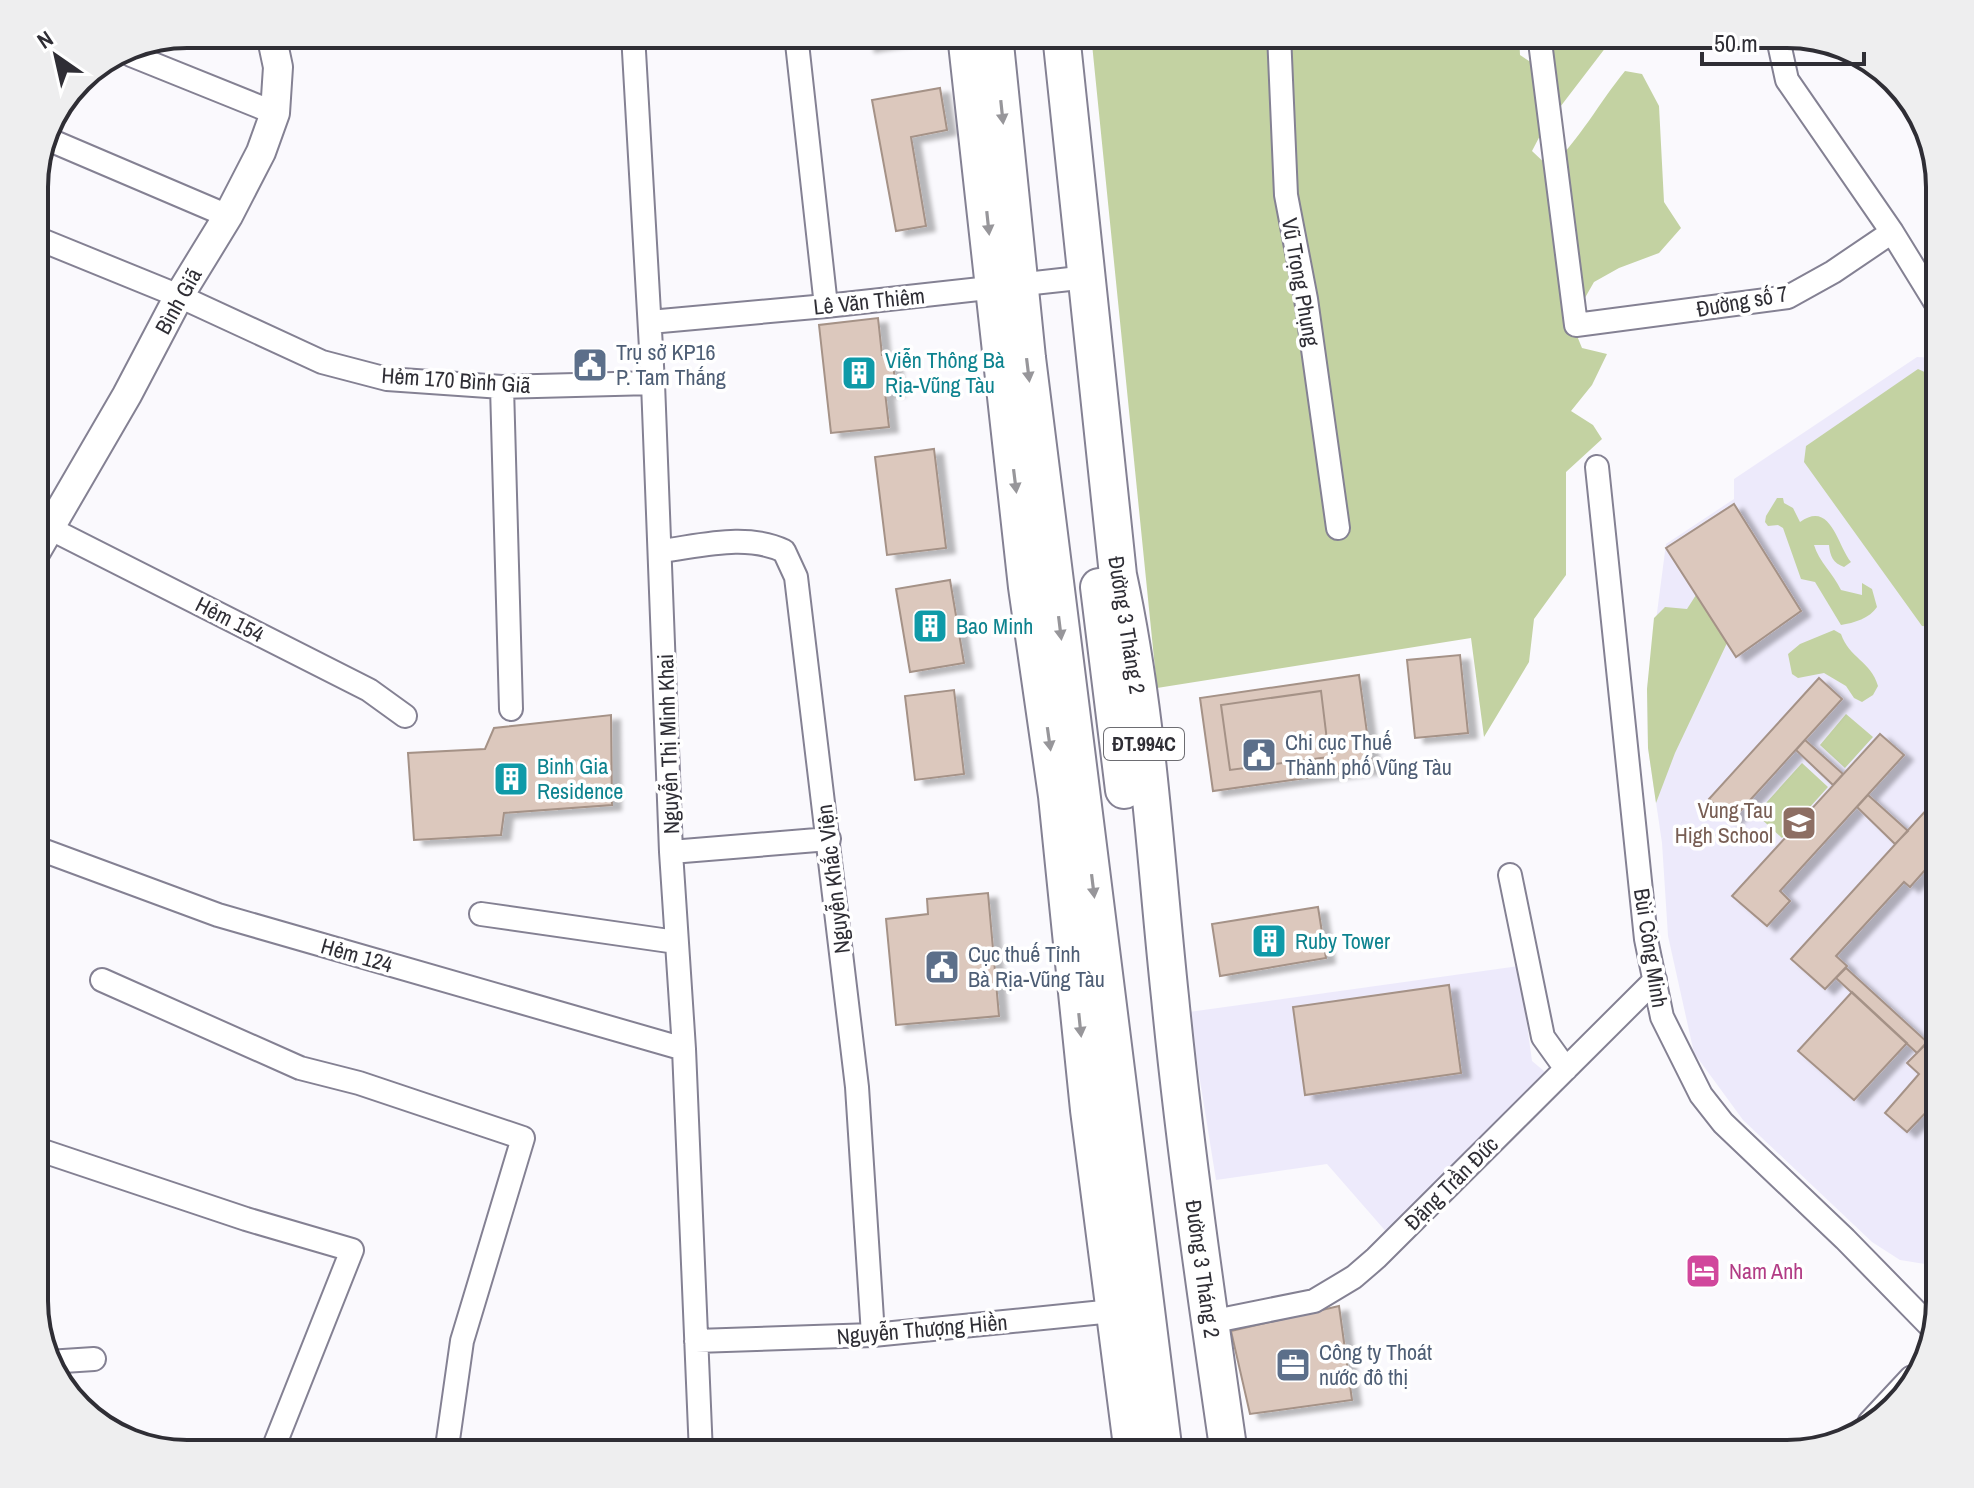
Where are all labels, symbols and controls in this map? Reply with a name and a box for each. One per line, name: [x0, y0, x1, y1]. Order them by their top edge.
north arrow: [16, 16, 96, 96]
scale bar: [1702, 16, 1864, 66]
text: N: [31, 23, 59, 55]
text: 50 m: [1714, 27, 1758, 59]
one-way arrow: [995, 100, 1008, 125]
one-way arrow: [981, 211, 994, 236]
street label: Vũ Trọng Phụng: [1275, 215, 1327, 349]
street label: Bình Giã: [148, 263, 208, 339]
street label: Đường số 7: [1694, 278, 1790, 324]
street label: Lê Văn Thiêm: [812, 280, 926, 322]
place label: Trụ sở KP16 P. Tam Thắng: [616, 337, 726, 392]
place label: Viễn Thông Bà Rịa-Vũng Tàu: [885, 345, 1005, 400]
public building icon: Trụ sở KP16 P. Tam Thắng: [571, 346, 609, 384]
building icon: Viễn Thông Bà Rịa-Vũng Tàu: [840, 354, 878, 392]
one-way arrow: [1022, 358, 1035, 383]
street label: Hẻm 170 Bình Giã: [380, 360, 532, 400]
one-way arrow: [1008, 469, 1021, 494]
street label: Đường 3 Tháng 2: [1101, 554, 1153, 696]
street label: Hẻm 154: [191, 589, 269, 649]
building icon: Bao Minh: [911, 607, 949, 645]
place label: Bao Minh: [956, 611, 1033, 641]
one-way arrow: [1054, 616, 1067, 641]
street label: Nguyễn Thị Minh Khai: [650, 653, 686, 835]
one-way arrow: [1043, 727, 1056, 752]
place label: Chi cục Thuế Thành phố Vũng Tàu: [1285, 727, 1452, 782]
road number: ĐT.994C: [1104, 728, 1184, 760]
public building icon: Chi cục Thuế Thành phố Vũng Tàu: [1240, 736, 1278, 774]
place label: Binh Gia Residence: [537, 751, 623, 806]
building icon: Binh Gia Residence: [492, 760, 530, 798]
place label: Vung Tau High School: [1675, 795, 1773, 850]
street label: Nguyễn Khắc Viện: [809, 803, 857, 955]
school or university icon: Vung Tau High School: [1780, 804, 1818, 842]
one-way arrow: [1086, 874, 1099, 899]
street label: Bùi Công Minh: [1627, 886, 1675, 1010]
building icon: Ruby Tower: [1250, 922, 1288, 960]
place label: Ruby Tower: [1295, 926, 1390, 956]
street label: Hẻm 124: [318, 930, 396, 980]
place label: Cục thuế Tỉnh Bà Rịa-Vũng Tàu: [968, 939, 1105, 994]
public building icon: Cục thuế Tỉnh Bà Rịa-Vũng Tàu: [923, 948, 961, 986]
one-way arrow: [1073, 1013, 1086, 1038]
street label: Đặng Trần Đức: [1397, 1129, 1505, 1237]
street label: Đường 3 Tháng 2: [1178, 1198, 1228, 1340]
hotel icon: Nam Anh: [1684, 1252, 1722, 1290]
place label: Nam Anh: [1729, 1256, 1803, 1286]
street label: Nguyễn Thượng Hiền: [835, 1307, 1009, 1351]
place label: Công ty Thoát nước đô thị: [1319, 1337, 1432, 1392]
office icon: Công ty Thoát nước đô thị: [1274, 1346, 1312, 1384]

